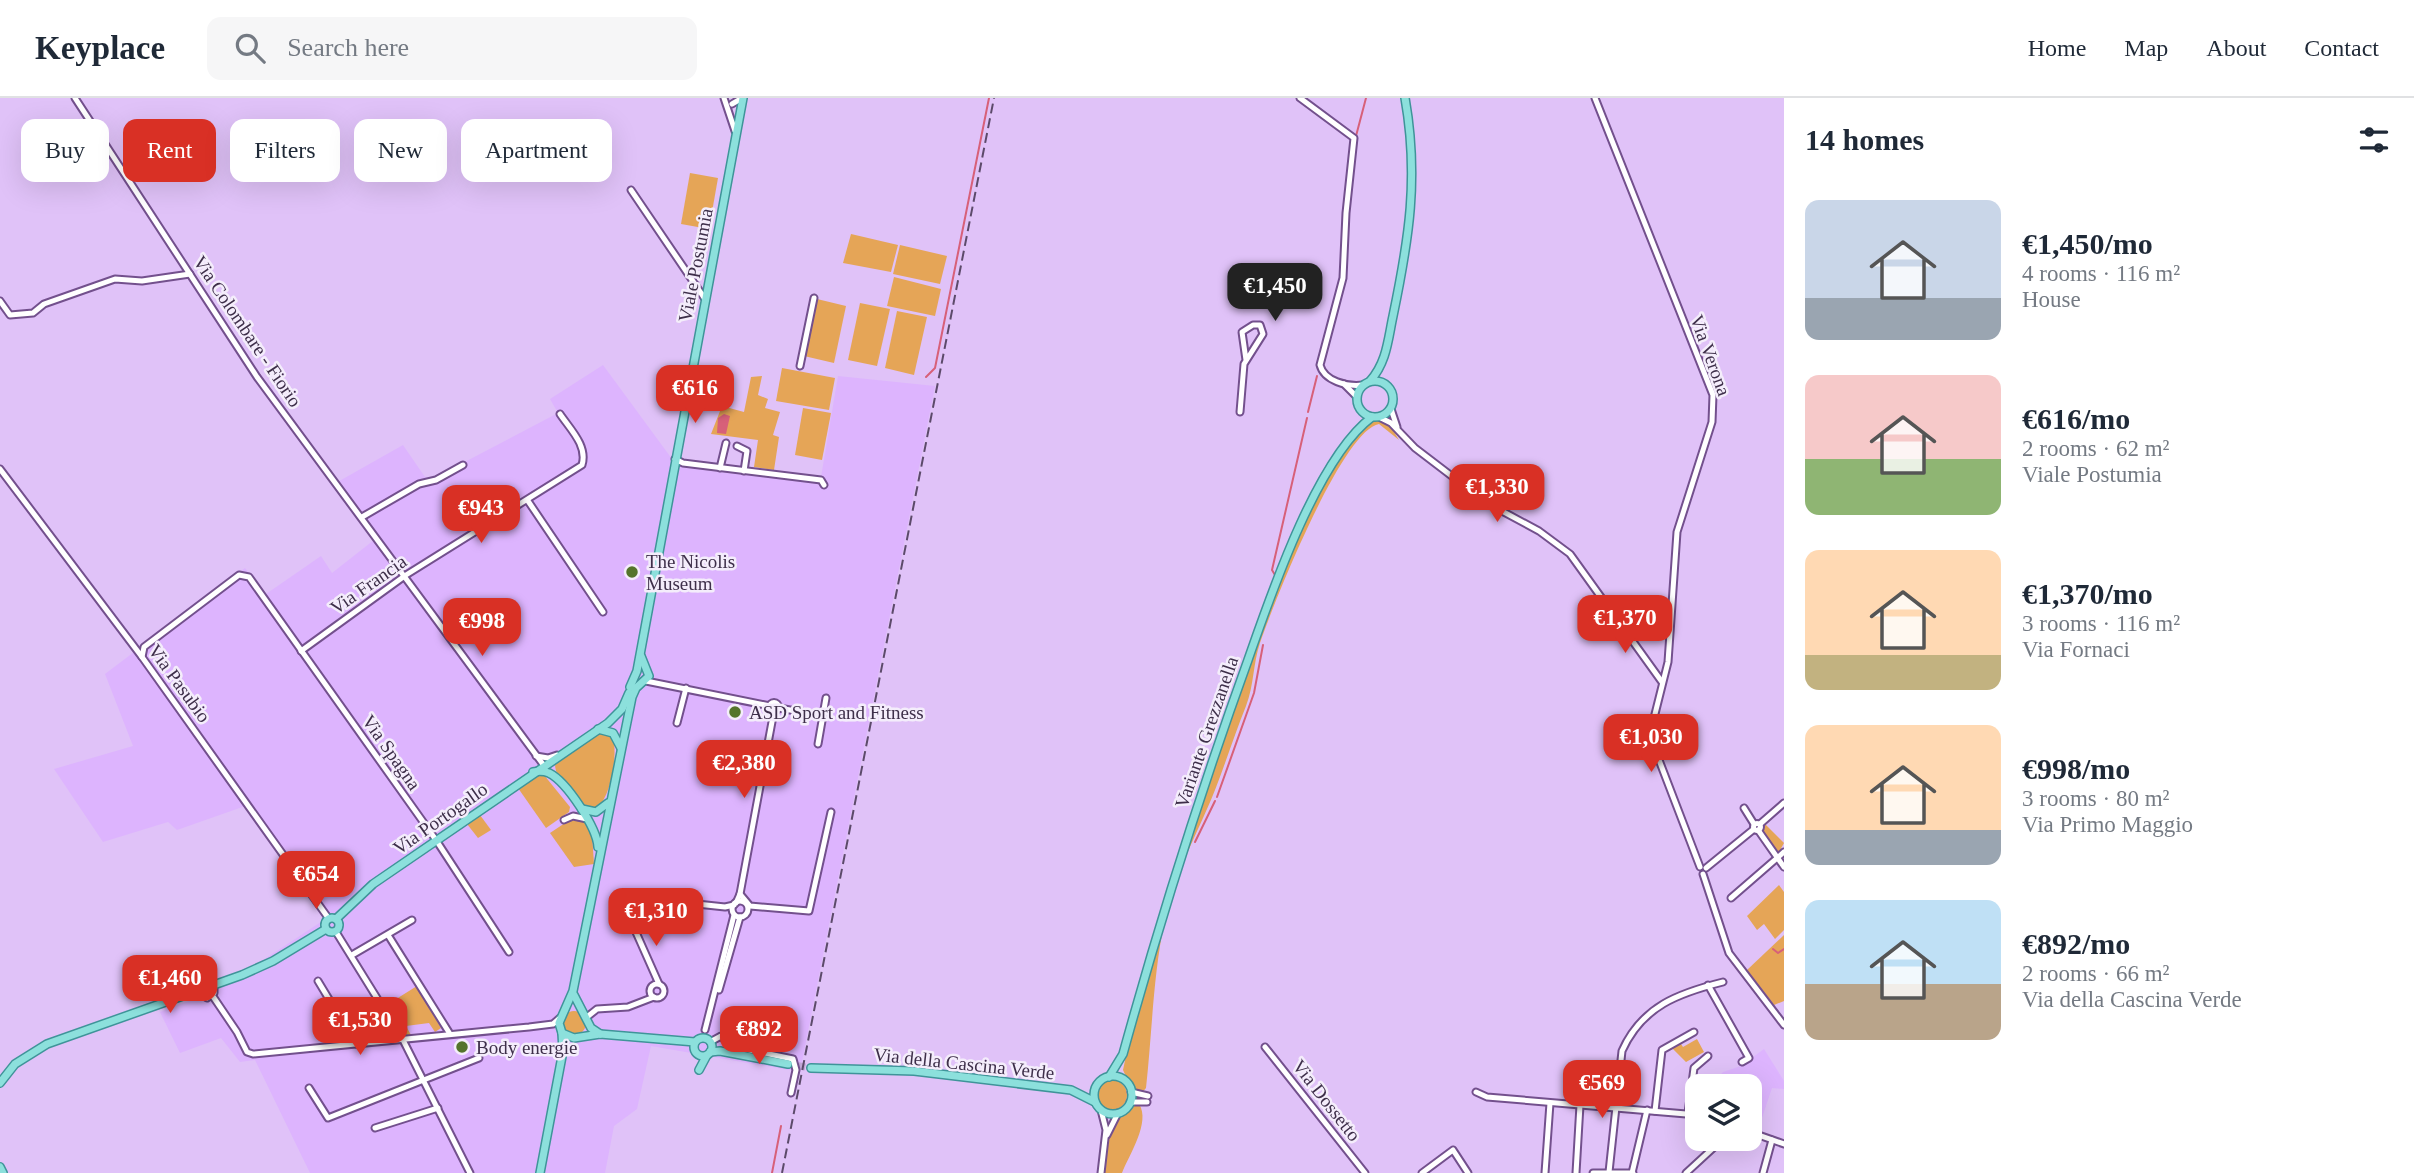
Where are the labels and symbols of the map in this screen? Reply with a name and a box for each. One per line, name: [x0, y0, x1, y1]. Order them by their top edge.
street label: Viale Postumia: [674, 206, 717, 324]
street label: Via Colombare - Fiorio: [189, 252, 306, 411]
pin: €1,450: [1218, 264, 1332, 323]
street label: Via Verona: [1686, 312, 1735, 399]
pin: €616: [654, 366, 736, 425]
pin: €1,330: [1440, 464, 1554, 524]
pin: €943: [440, 486, 522, 545]
street label: Via Francia: [326, 550, 411, 618]
place label: The Nicolis Museum: [646, 551, 735, 594]
marker: The Nicolis Museum: [624, 564, 640, 580]
pin: €1,370: [1568, 596, 1682, 655]
pin: €998: [441, 598, 523, 658]
street label: Via Pasubio: [144, 640, 215, 726]
street label: Variante Grezzanella: [1171, 653, 1242, 811]
place label: ASD Sport and Fitness: [749, 702, 924, 723]
marker: ASD Sport and Fitness: [727, 704, 743, 720]
street label: Via Spagna: [358, 711, 425, 794]
pin: €1,030: [1594, 714, 1708, 774]
pin: €2,380: [687, 740, 801, 800]
street label: Via Portogallo: [389, 778, 491, 859]
pin: €654: [275, 852, 357, 911]
pin: €1,310: [599, 888, 713, 948]
pin: €1,460: [113, 956, 227, 1015]
pin: €1,530: [303, 998, 417, 1057]
pin: €892: [718, 1006, 800, 1066]
place label: Body energie: [476, 1037, 578, 1058]
marker: Body energie: [454, 1039, 470, 1055]
street label: Via della Cascina Verde: [873, 1044, 1055, 1083]
street label: Via Dossetto: [1288, 1055, 1365, 1145]
pin: €569: [1561, 1060, 1643, 1120]

